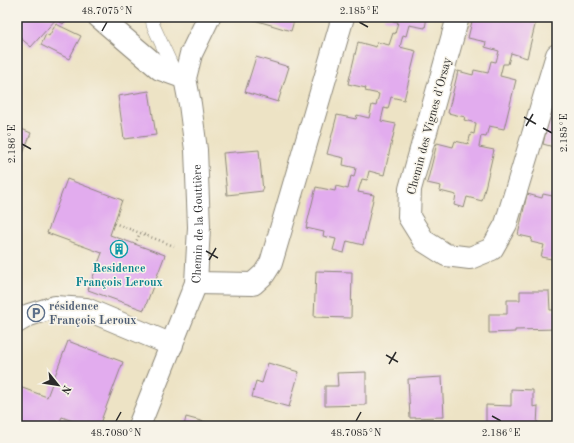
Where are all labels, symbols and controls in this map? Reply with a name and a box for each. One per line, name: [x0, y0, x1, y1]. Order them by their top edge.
text: 48.7075°N: [81, 6, 133, 16]
text: 2.185°E: [340, 6, 378, 16]
street label: Chemin des Vignes d'Orsay: [406, 56, 454, 196]
text: 2.185°E: [559, 114, 569, 152]
text: 2.186°E: [7, 125, 17, 163]
street label: Chemin de la Gouttière: [191, 164, 206, 284]
building icon: Residence François Leroux: [109, 239, 129, 259]
place label: Residence François Leroux: [75, 263, 163, 289]
place label: résidence François Leroux: [49, 301, 137, 327]
parking icon: résidence François Leroux: [26, 303, 46, 323]
north arrow: [38, 365, 78, 405]
text: N: [58, 383, 72, 396]
text: 48.7080°N: [90, 428, 142, 438]
text: 48.7085°N: [330, 428, 382, 438]
text: 2.186°E: [482, 428, 520, 438]

